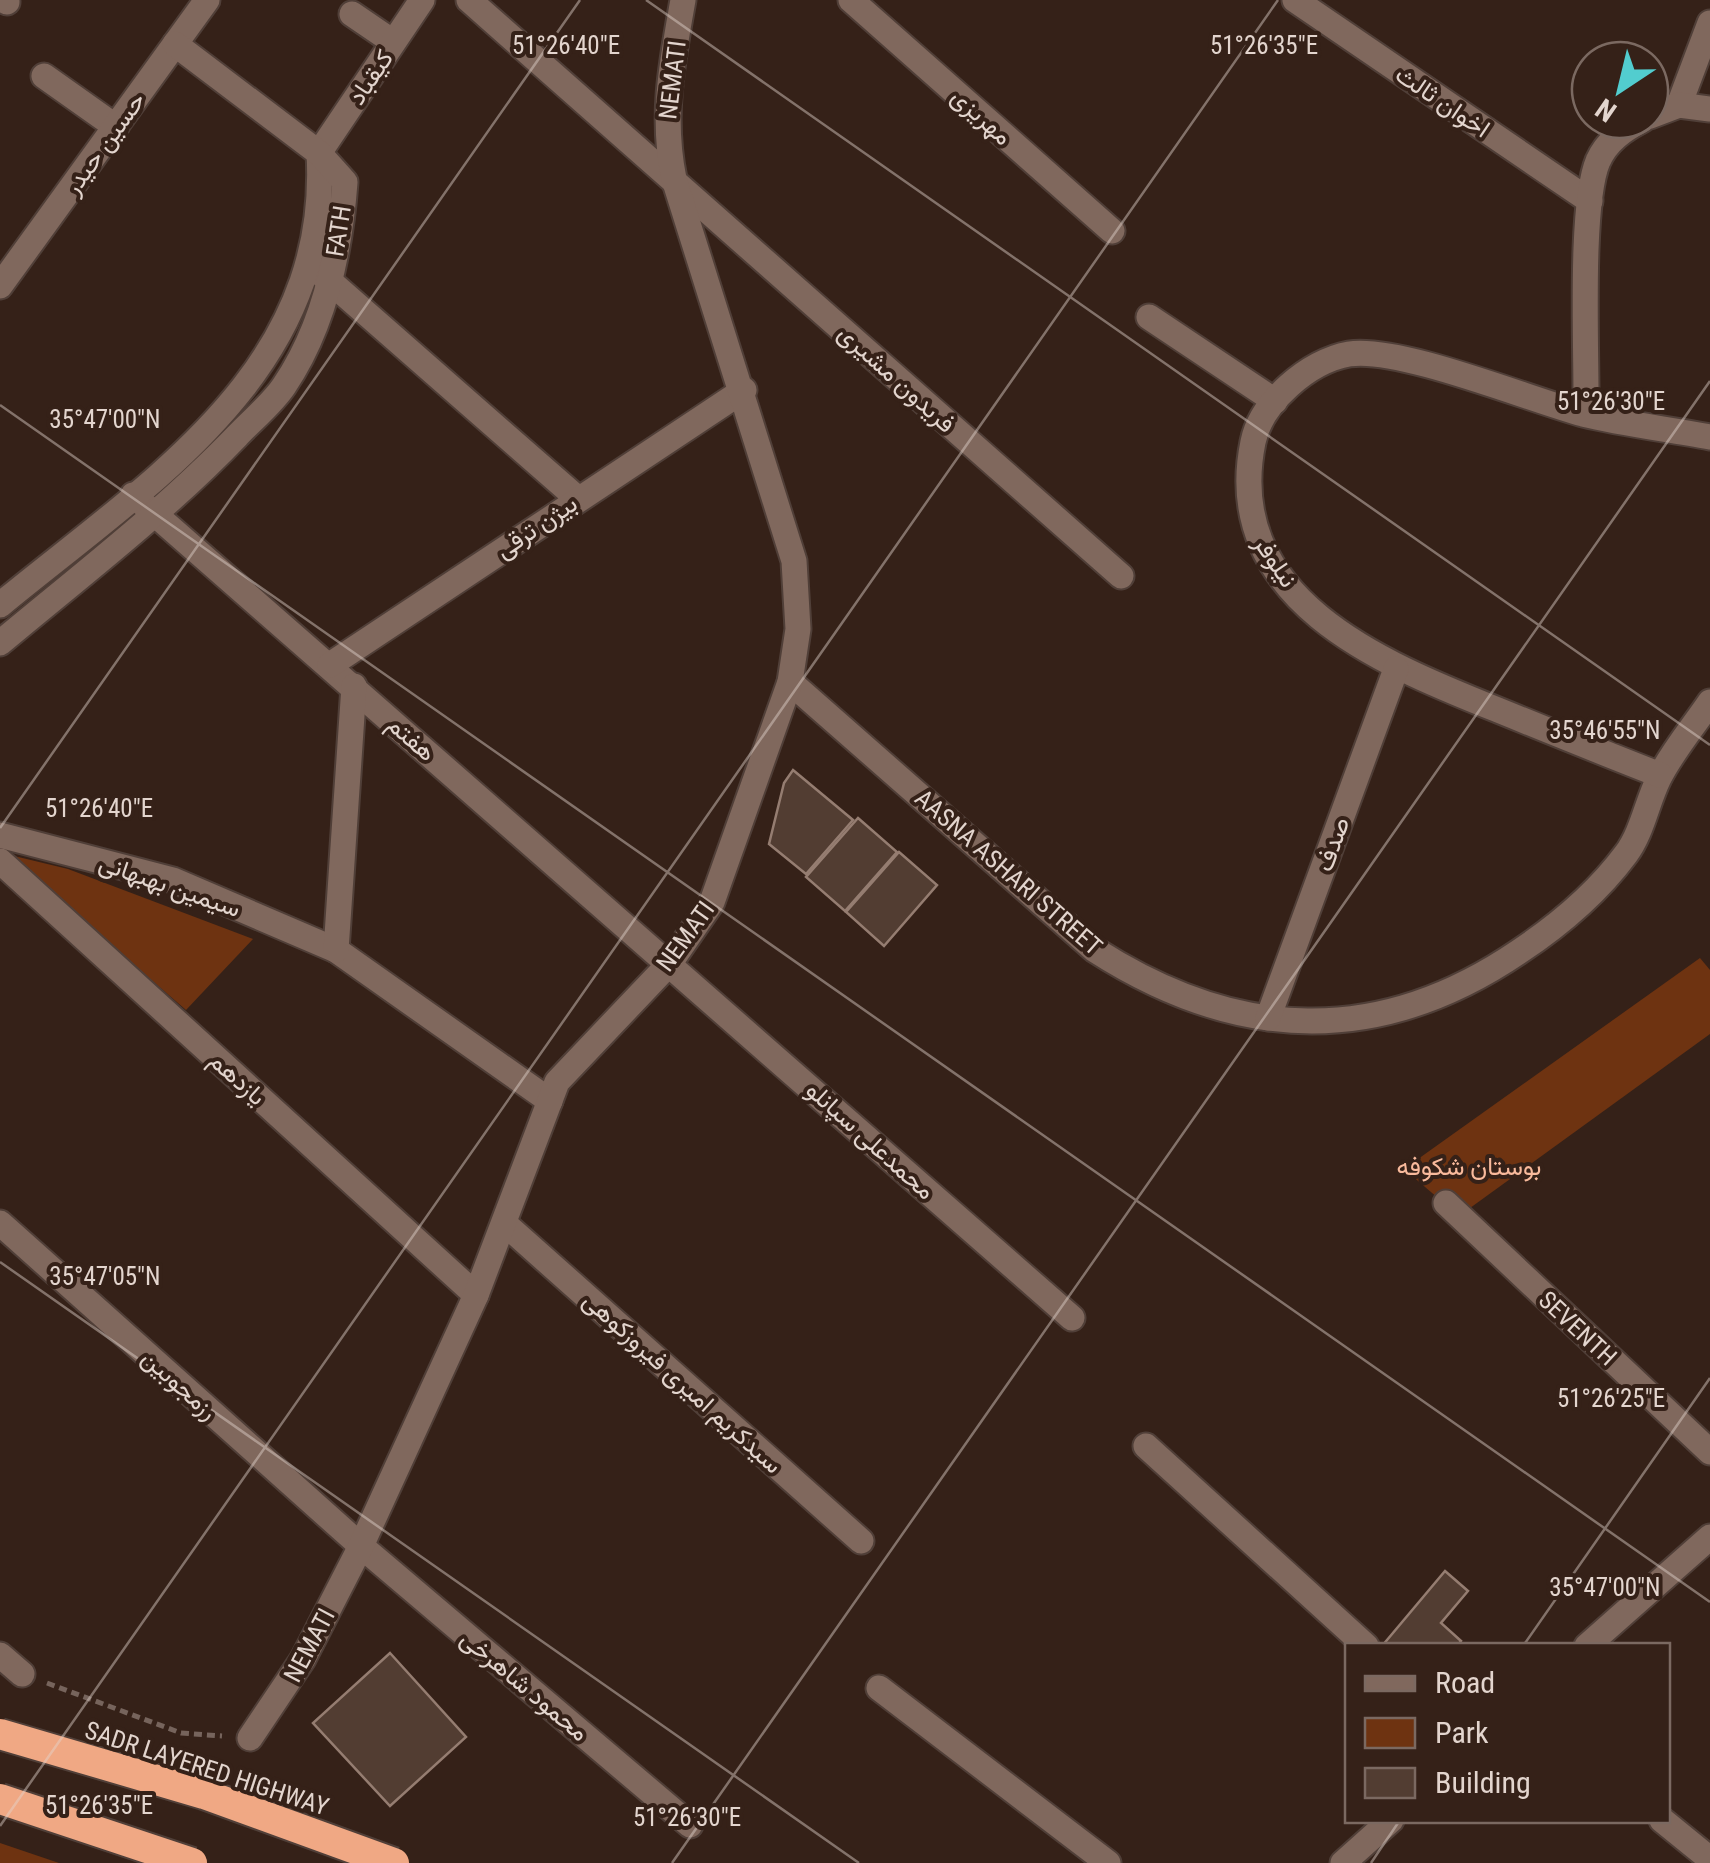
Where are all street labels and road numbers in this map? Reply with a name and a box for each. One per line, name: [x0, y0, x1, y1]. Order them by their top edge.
street label: NEMATI: [653, 39, 692, 121]
street label: کیقباد: [342, 44, 399, 110]
street label: اخوان ثالث: [1390, 59, 1495, 144]
street label: مهریزی: [945, 82, 1018, 152]
street label: حسین حیدر: [57, 87, 152, 201]
street label: FATH: [320, 203, 357, 259]
street label: فریدون مشیری: [831, 318, 961, 439]
street label: بیژن ترقی: [490, 489, 583, 565]
street label: نیلوفر: [1246, 529, 1303, 593]
street label: هفتم: [380, 710, 442, 769]
street label: AASNA ASHARI STREET: [909, 783, 1108, 961]
street label: صدف: [1309, 813, 1356, 875]
street label: سیمین بهبهانی: [95, 848, 244, 924]
street label: NEMATI: [650, 896, 720, 977]
street label: یازدهم: [202, 1045, 272, 1113]
street label: محمدعلی سپانلو: [799, 1075, 941, 1207]
street label: سیدکریم امیری فیروزکوهی: [576, 1285, 788, 1481]
street label: SEVENTH: [1533, 1285, 1622, 1372]
street label: رزمجوبین: [135, 1343, 223, 1427]
street label: NEMATI: [278, 1603, 341, 1687]
street label: محمود شاهرخی: [454, 1624, 594, 1748]
street label: SADR LAYERED HIGHWAY: [81, 1715, 332, 1822]

